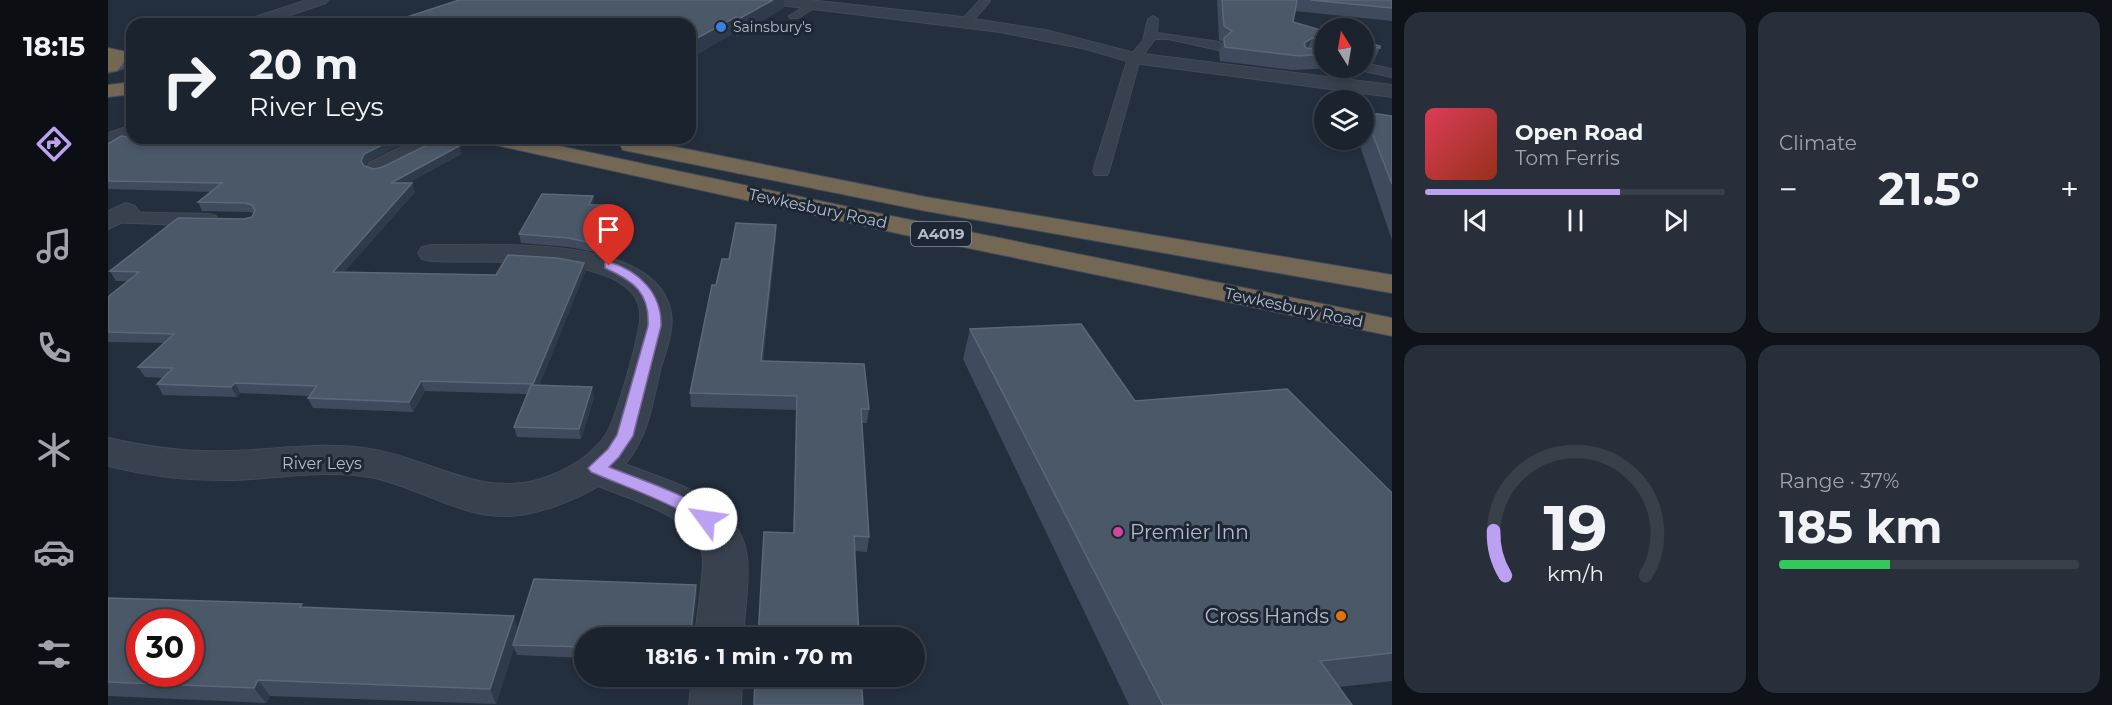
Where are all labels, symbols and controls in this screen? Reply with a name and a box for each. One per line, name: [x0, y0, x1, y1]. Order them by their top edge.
place label: Sainsbury's: [733, 18, 812, 36]
north arrow: [1314, 18, 1374, 78]
map controls: [1314, 18, 1374, 150]
marker: Sainsbury's: [714, 20, 728, 34]
text: 18:15: [23, 30, 85, 63]
text: 20 m: [249, 38, 358, 90]
icon: right: [150, 42, 228, 120]
text: River Leys: [249, 90, 384, 123]
button: layers: [1314, 90, 1374, 150]
text: Open Road: [1515, 119, 1643, 146]
icon: directions: [33, 123, 75, 165]
text: Climate: [1779, 131, 1857, 155]
text: Tom Ferris: [1515, 146, 1620, 170]
text: 21.5°: [1878, 161, 1980, 216]
text: −: [1779, 169, 1798, 209]
text: +: [2060, 169, 2079, 209]
street label: Tewkesbury Road: [747, 185, 889, 232]
pin: [583, 204, 634, 266]
icon: previous: [1459, 204, 1492, 237]
icon: pause: [1559, 204, 1592, 237]
icon: next: [1659, 204, 1692, 237]
icon: arrive: [592, 213, 625, 246]
road number: A4019: [911, 222, 971, 246]
icon: music: [33, 225, 75, 267]
street label: Tewkesbury Road: [1223, 284, 1365, 331]
icon: phone: [33, 327, 75, 369]
icon: climate: [33, 429, 75, 471]
street label: River Leys: [282, 454, 362, 473]
text: Range · 37%: [1779, 469, 1899, 493]
position arrow: [674, 487, 738, 551]
text: 19: [1543, 490, 1607, 566]
text: 185 km: [1779, 499, 1942, 554]
place label: Premier Inn: [1130, 520, 1249, 544]
marker: Premier Inn: [1111, 525, 1125, 539]
icon: car: [33, 531, 75, 573]
text: km/h: [1546, 560, 1604, 586]
place label: Cross Hands: [1205, 604, 1329, 628]
speed limit sign: 30: [126, 609, 204, 687]
marker: Cross Hands: [1334, 609, 1348, 623]
icon: filters: [33, 633, 75, 675]
text: 18:16 · 1 min · 70 m: [646, 643, 853, 670]

